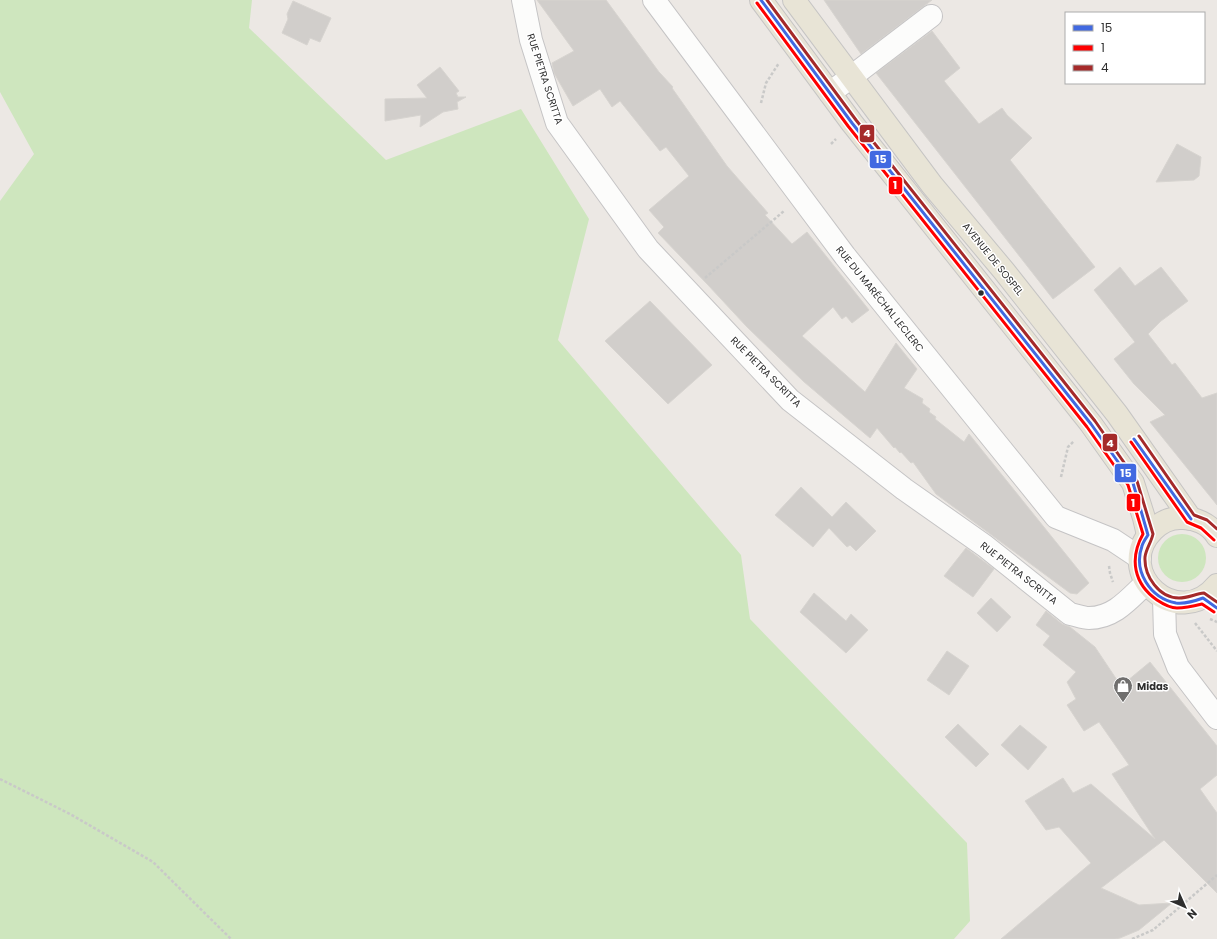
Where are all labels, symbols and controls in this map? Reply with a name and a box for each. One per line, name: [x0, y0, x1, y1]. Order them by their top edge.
legend: [1065, 12, 1205, 84]
text: 15: [1101, 19, 1112, 36]
street label: RUE PIETRA SCRITTA: [523, 32, 567, 127]
text: 1: [1101, 39, 1105, 56]
text: 4: [1101, 59, 1109, 76]
line badge: 4: [859, 124, 875, 143]
text: 4: [863, 125, 871, 141]
line badge: 15: [869, 150, 892, 169]
text: 15: [875, 151, 887, 167]
line badge: 1: [888, 176, 903, 195]
text: 1: [893, 177, 897, 193]
street label: AVENUE DE SOSPEL: [959, 219, 1028, 299]
street label: RUE DU MARÉCHAL LECLERC: [832, 243, 928, 355]
unlabelled marker: [976, 288, 986, 298]
street label: RUE PIETRA SCRITTA: [727, 333, 805, 411]
line badge: 4: [1102, 433, 1118, 452]
text: 4: [1106, 435, 1114, 451]
line badge: 15: [1114, 463, 1137, 483]
text: 15: [1120, 465, 1132, 481]
line badge: 1: [1126, 493, 1141, 512]
text: 1: [1131, 495, 1135, 511]
street label: RUE PIETRA SCRITTA: [977, 538, 1061, 608]
shop icon: Midas: [1112, 675, 1134, 703]
place label: Midas: [1137, 679, 1169, 694]
north arrow: [1165, 887, 1205, 927]
text: N: [1183, 905, 1201, 923]

